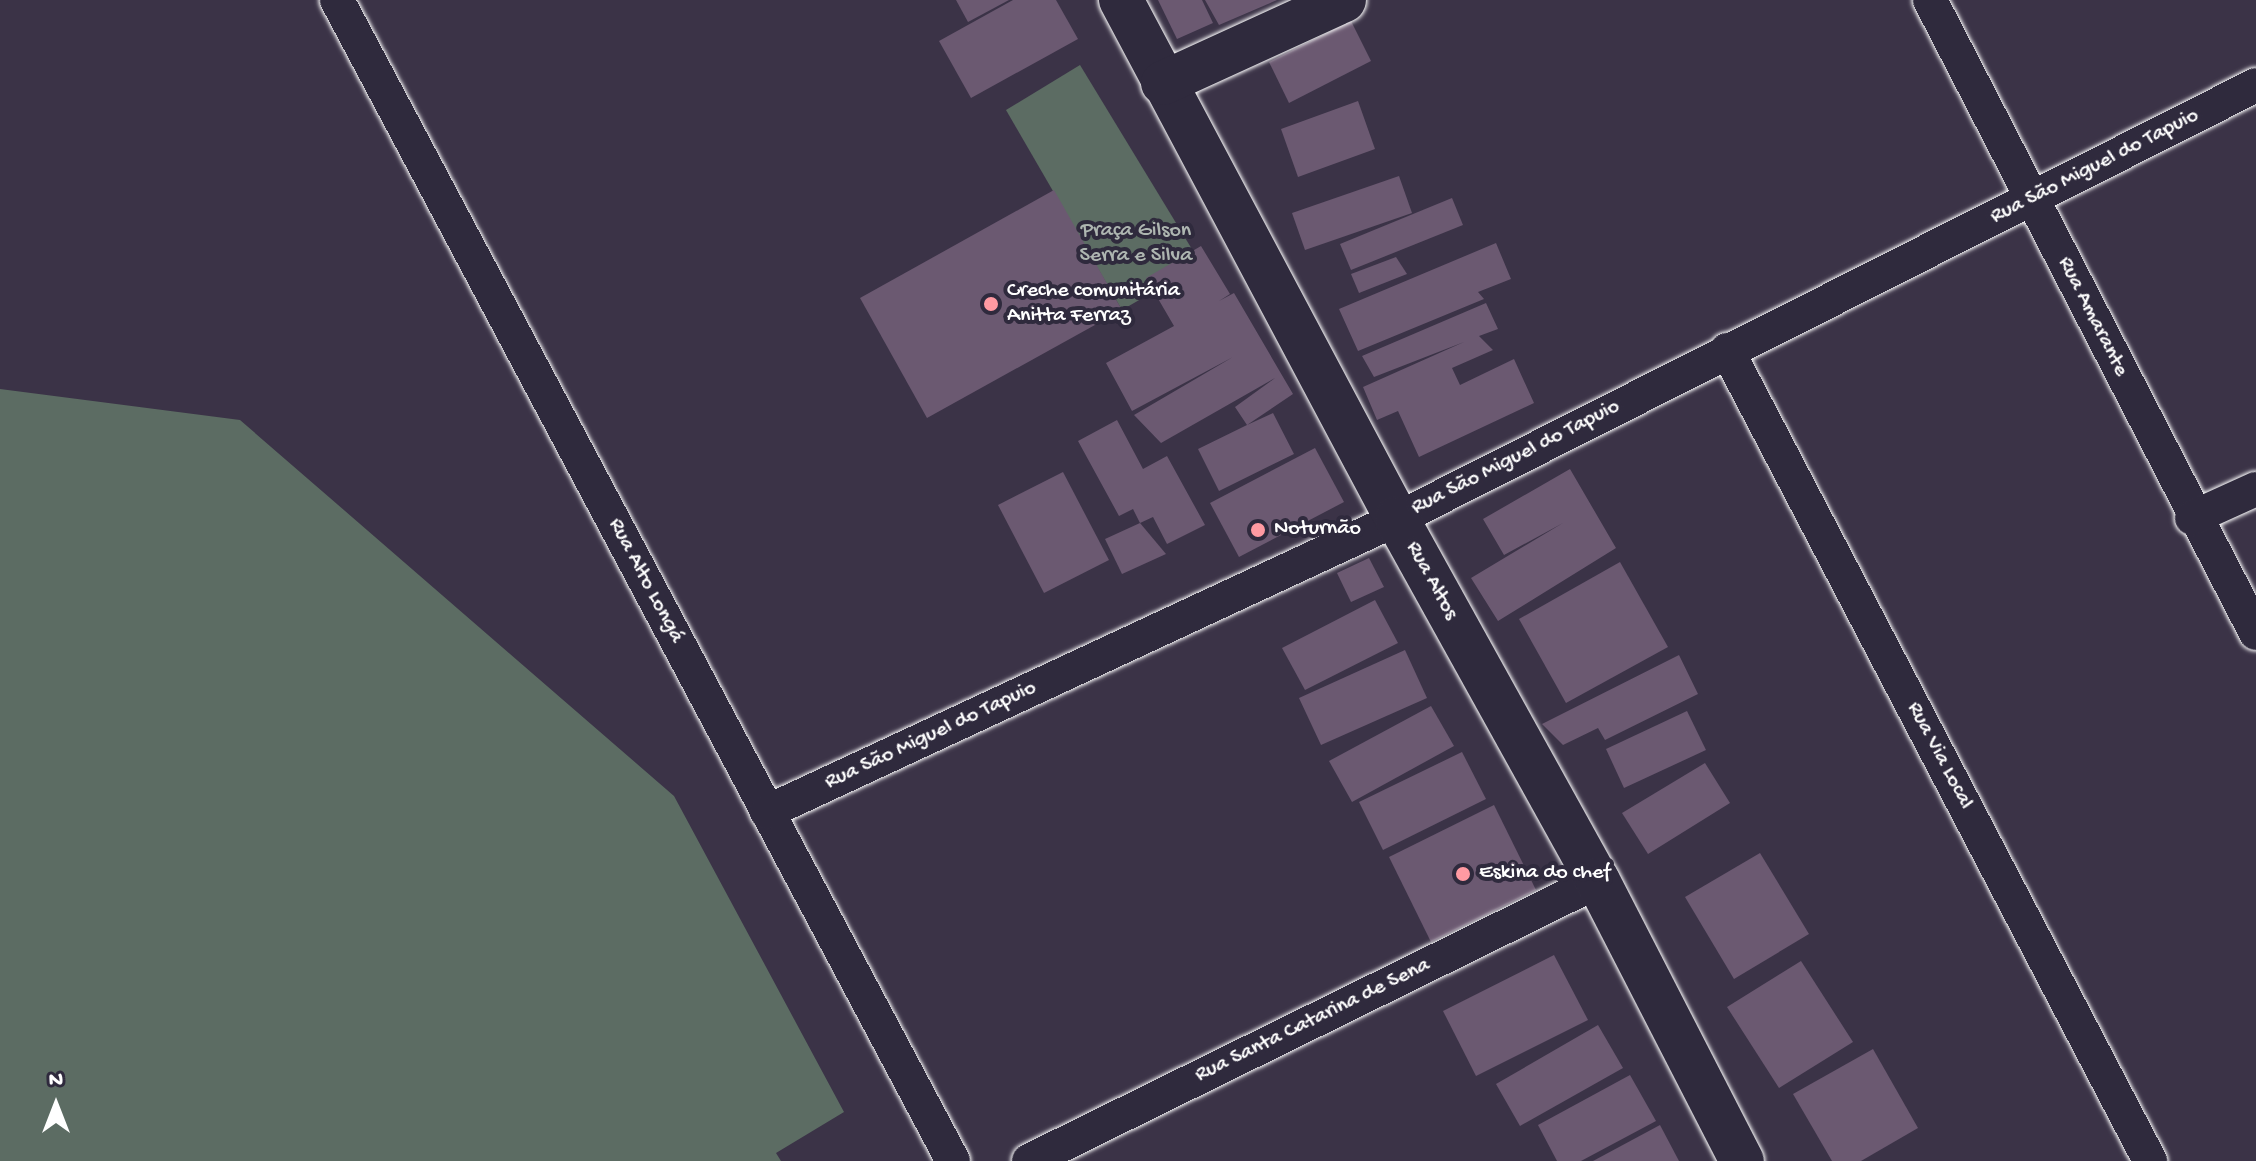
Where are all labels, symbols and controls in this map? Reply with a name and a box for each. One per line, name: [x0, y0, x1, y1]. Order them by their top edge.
street label: Rua São Miguel do Tapuio: [1986, 103, 2204, 231]
park label: Praça Gilson Serra e Silva: [1080, 218, 1192, 270]
street label: Rua Amarante: [2051, 253, 2133, 381]
place label: Creche comunitária Anitta Ferraz: [1007, 278, 1180, 330]
marker: Creche comunitária Anitta Ferraz: [982, 295, 1000, 313]
street label: Rua São Miguel do Tapuio: [1407, 394, 1625, 522]
street label: Rua Alto Longá: [601, 514, 689, 648]
place label: Noturnão: [1274, 517, 1361, 543]
marker: Noturnão: [1249, 521, 1267, 539]
street label: Rua Altos: [1399, 537, 1463, 625]
street label: Rua São Miguel do Tapuio: [821, 675, 1041, 797]
street label: Rua Via Local: [1900, 698, 1978, 814]
place label: Eskina do chef: [1479, 861, 1610, 887]
marker: Eskina do chef: [1454, 865, 1472, 883]
street label: Rua Santa Catarina de Sena: [1191, 953, 1435, 1089]
north arrow: [16, 1065, 96, 1145]
text: N: [49, 1068, 63, 1094]

